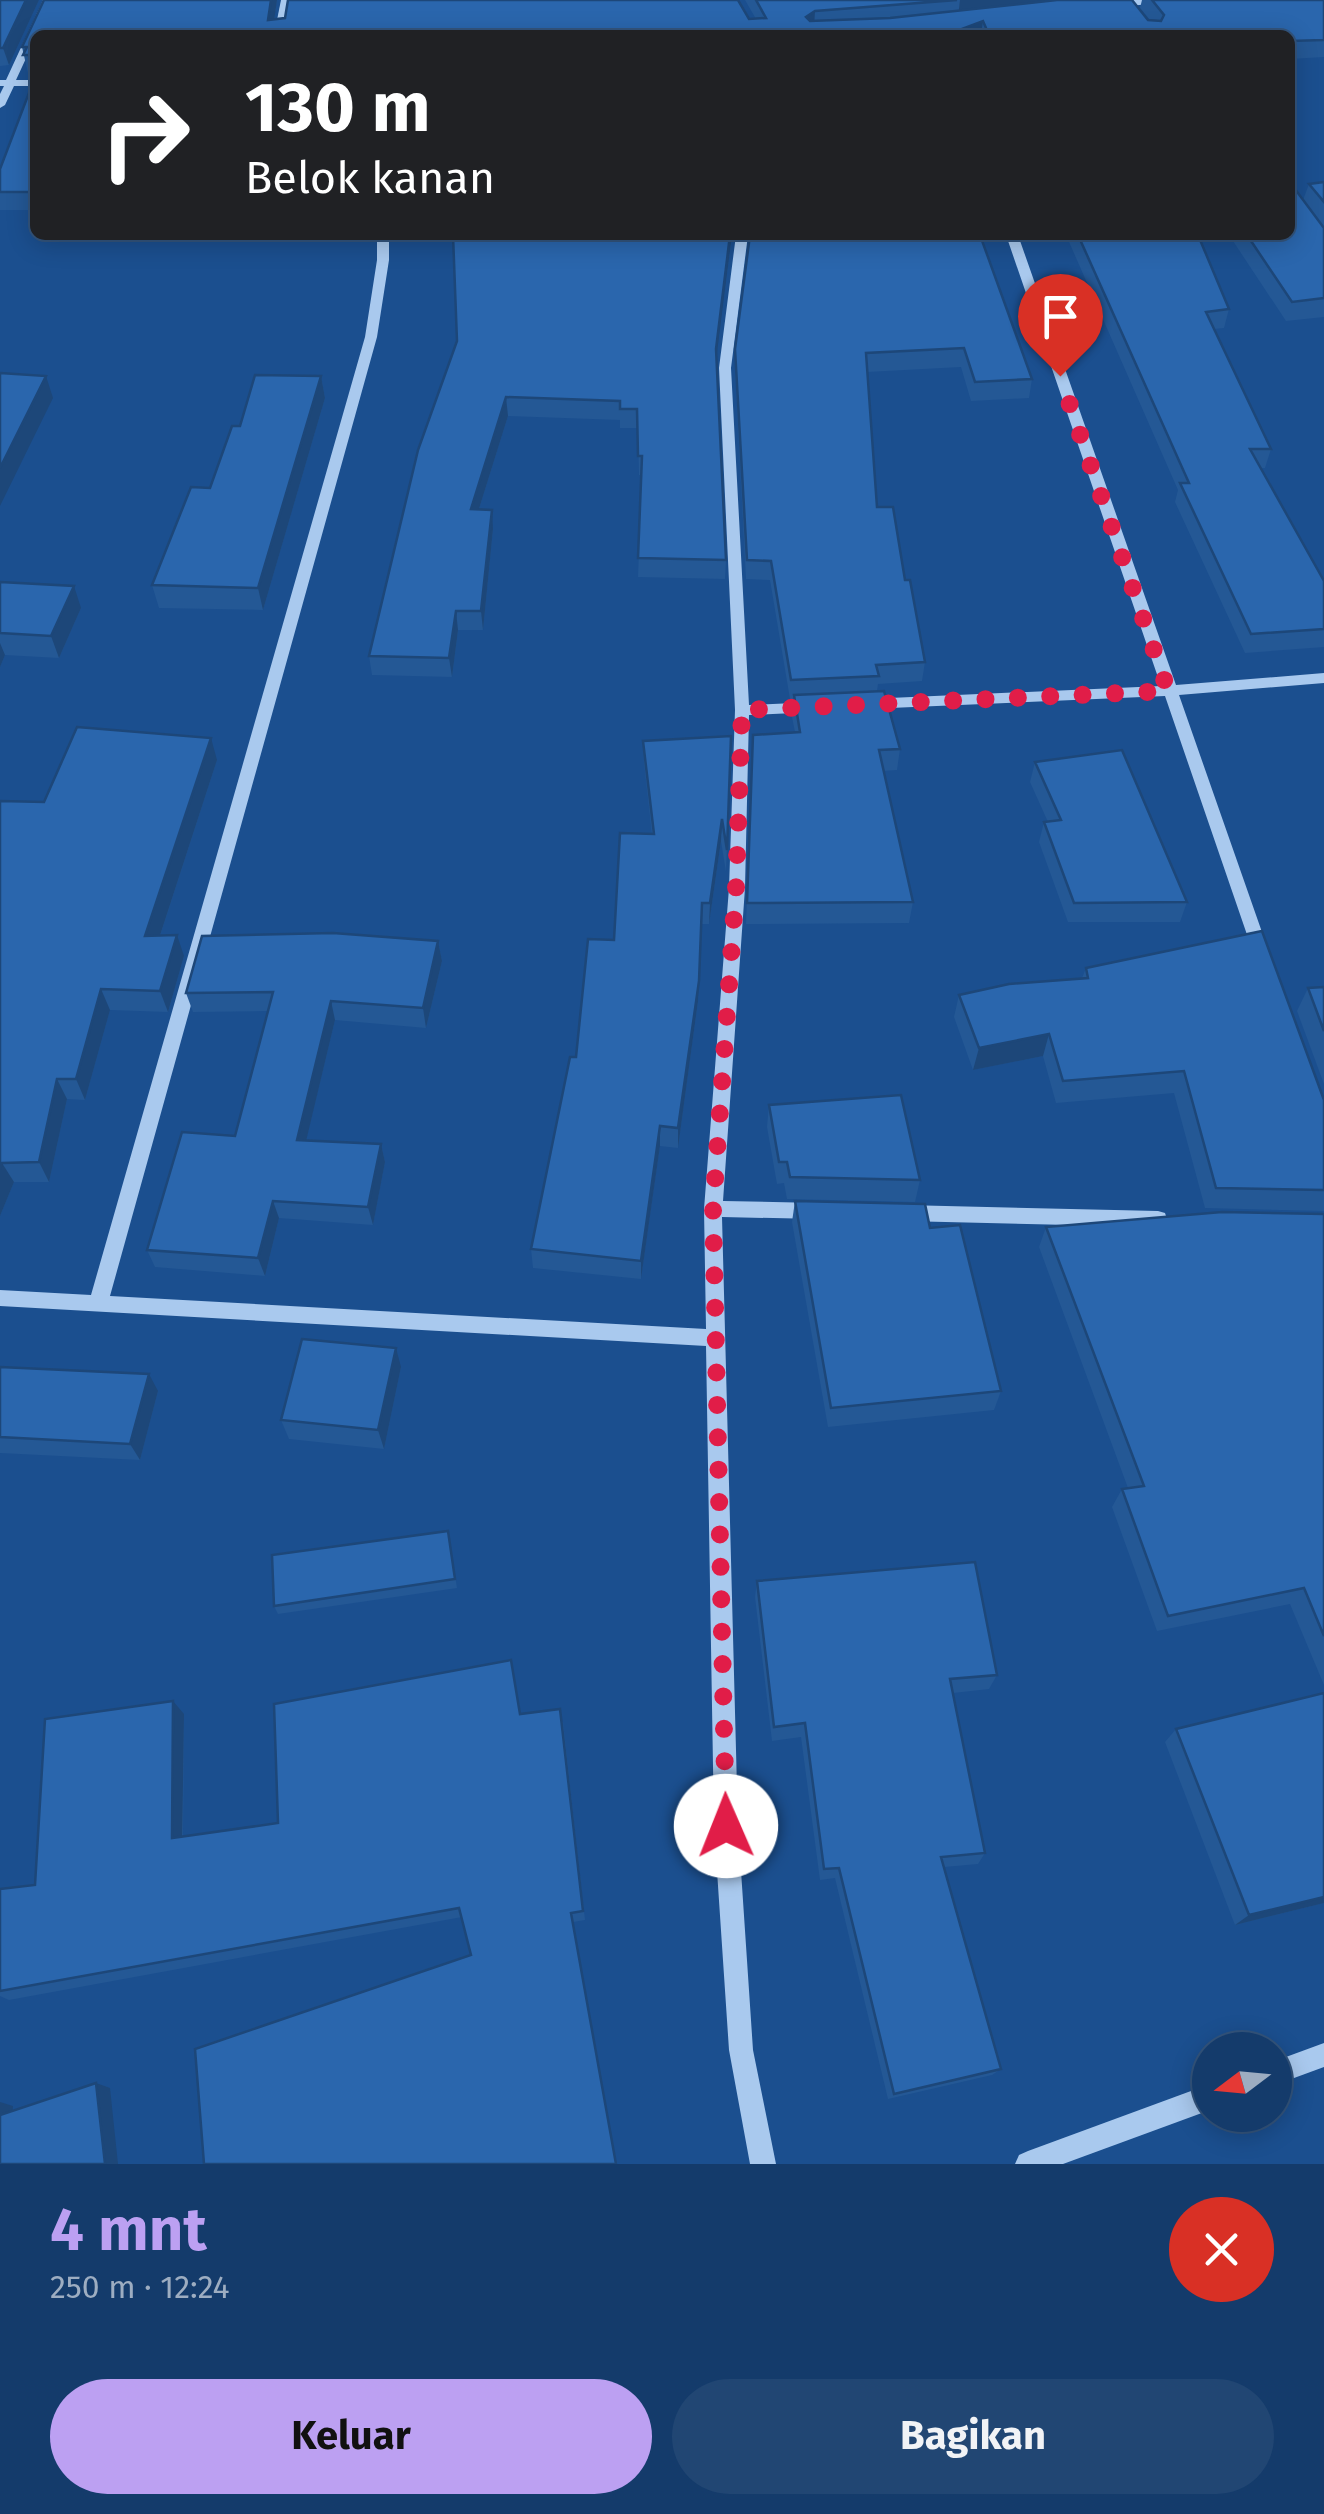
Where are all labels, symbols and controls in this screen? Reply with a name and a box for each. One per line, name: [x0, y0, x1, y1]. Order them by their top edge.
text: 130 m: [245, 66, 431, 150]
icon: right: [80, 70, 210, 200]
text: Belok kanan: [245, 151, 495, 205]
pin: [1018, 274, 1103, 377]
icon: arrive: [1033, 289, 1088, 344]
position arrow: [674, 1774, 778, 1878]
north arrow: [1192, 2032, 1292, 2132]
map controls: [1192, 2032, 1292, 2132]
text: 4 mnt: [50, 2194, 207, 2266]
button: close: [1169, 2197, 1274, 2302]
text: 250 m · 12:24: [50, 2268, 230, 2306]
button: Keluar: [50, 2379, 652, 2494]
button: Bagikan: [672, 2379, 1274, 2494]

